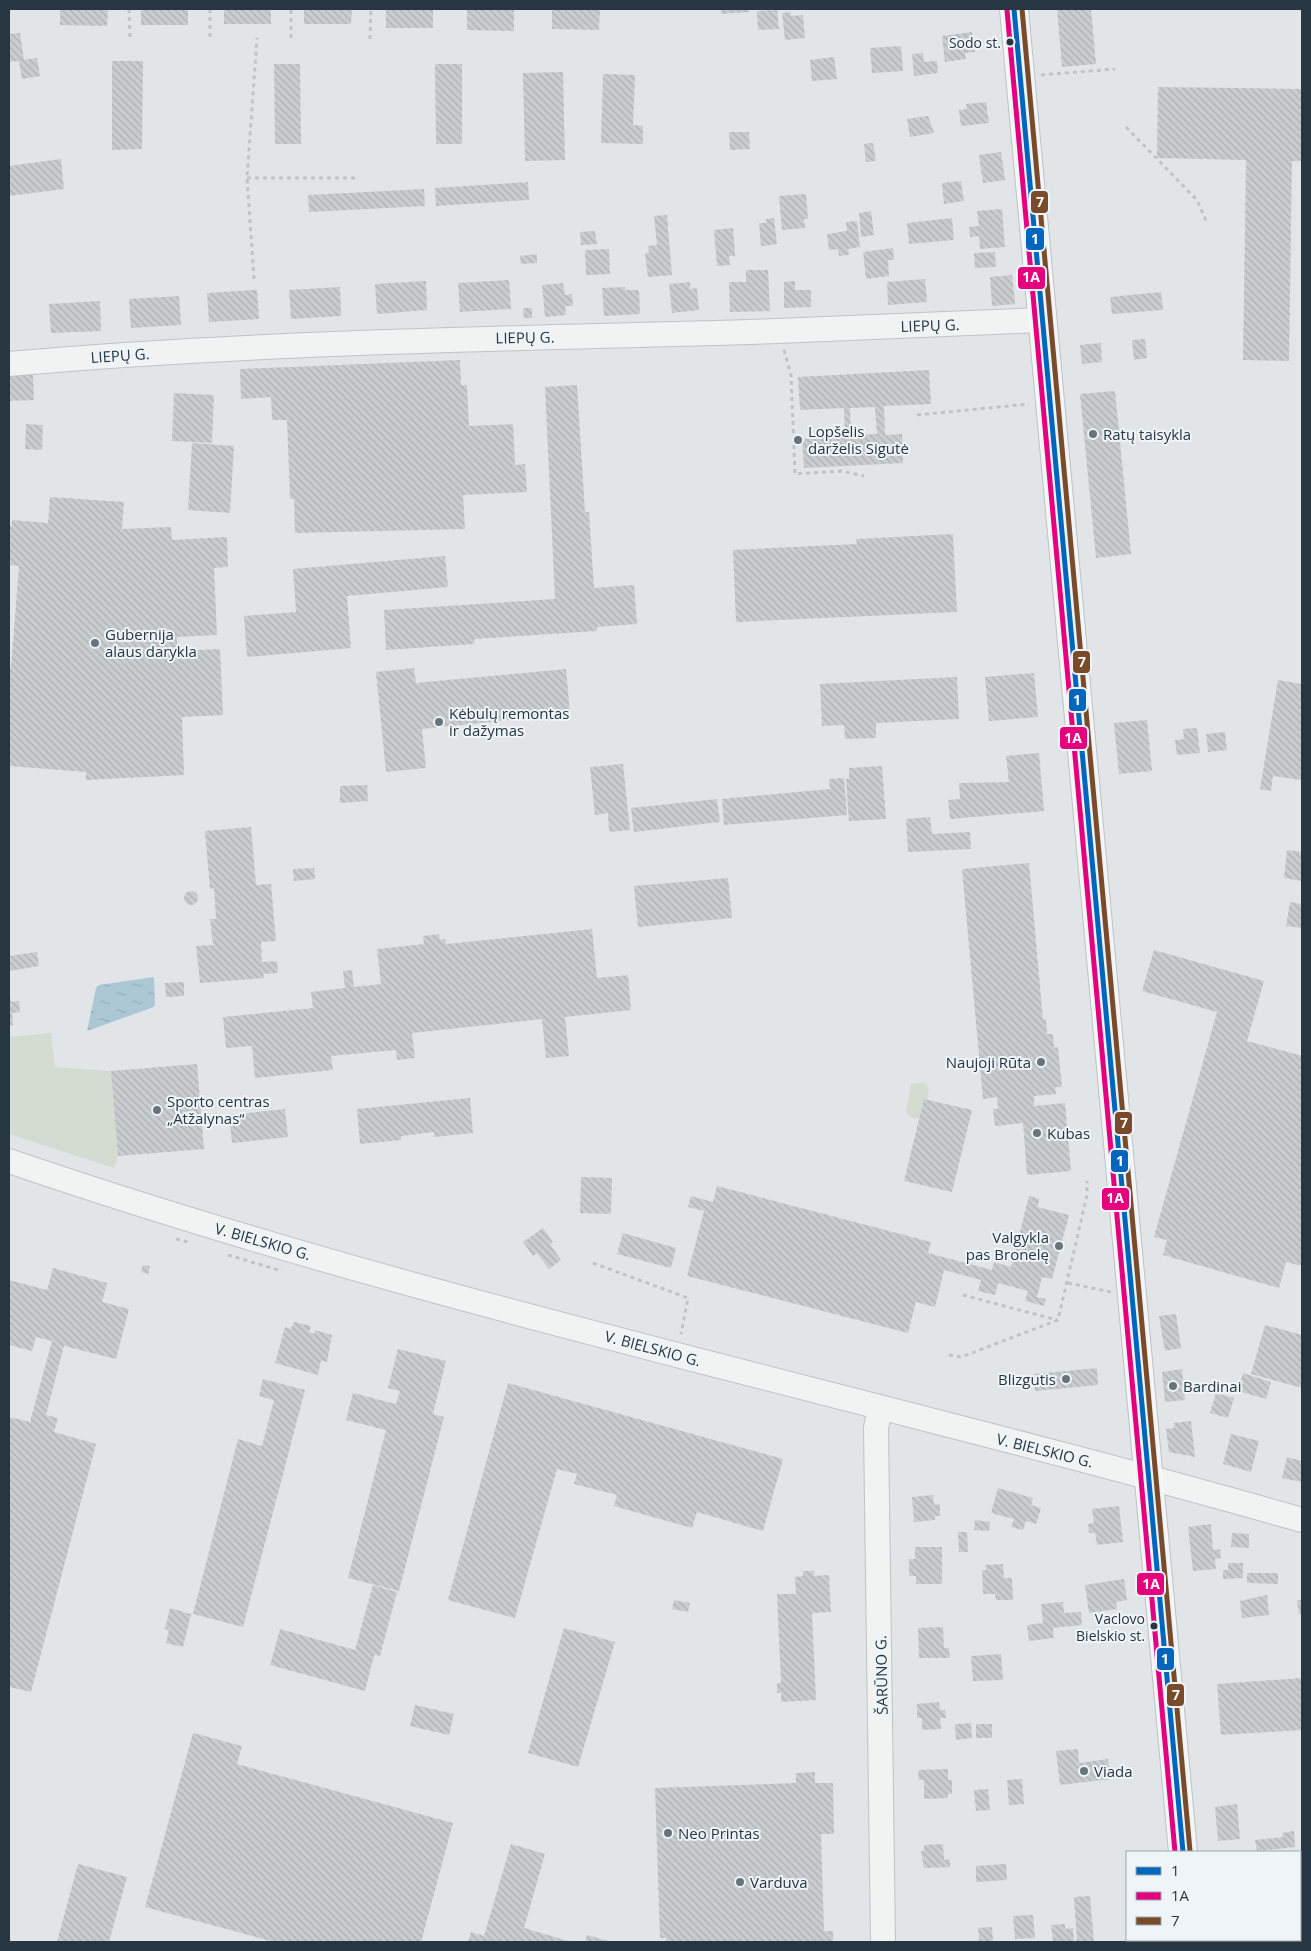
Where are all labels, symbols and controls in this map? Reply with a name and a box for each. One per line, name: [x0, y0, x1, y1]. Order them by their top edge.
place label: Sodo st.: [949, 33, 1001, 52]
marker: Sodo st.: [1005, 37, 1015, 47]
line badge: 7: [1030, 190, 1049, 214]
text: 7: [1036, 192, 1044, 211]
line badge: 1: [1025, 227, 1045, 251]
text: 1: [1031, 229, 1039, 248]
line badge: 1A: [1017, 266, 1046, 290]
text: 1A: [1022, 267, 1040, 286]
street label: LIEPŲ G.: [900, 314, 960, 336]
street label: LIEPŲ G.: [495, 326, 555, 348]
street label: LIEPŲ G.: [90, 343, 150, 367]
place label: Lopšelis darželis Sigutė: [808, 421, 909, 458]
place label: Ratų taisykla: [1103, 424, 1191, 444]
marker: Ratų taisykla: [1087, 428, 1099, 440]
marker: Lopšelis darželis Sigutė: [792, 434, 804, 446]
place label: Gubernija alaus darykla: [105, 624, 197, 661]
marker: Gubernija alaus darykla: [89, 637, 101, 649]
line badge: 7: [1072, 650, 1091, 674]
text: 7: [1078, 652, 1086, 671]
line badge: 1: [1068, 688, 1087, 712]
text: 1: [1073, 690, 1081, 709]
place label: Kėbulų remontas ir dažymas: [449, 703, 569, 740]
marker: Kėbulų remontas ir dažymas: [433, 716, 445, 728]
line badge: 1A: [1059, 726, 1088, 750]
text: 1A: [1064, 728, 1082, 747]
place label: Naujoji Rūta: [946, 1052, 1031, 1072]
marker: Naujoji Rūta: [1035, 1056, 1047, 1068]
place label: Sporto centras „Atžalynas“: [167, 1091, 270, 1128]
marker: Sporto centras „Atžalynas“: [151, 1104, 163, 1116]
line badge: 7: [1114, 1111, 1133, 1135]
text: 7: [1120, 1113, 1128, 1132]
place label: Kubas: [1047, 1123, 1090, 1143]
marker: Kubas: [1031, 1127, 1043, 1139]
line badge: 1: [1110, 1149, 1129, 1173]
text: 1: [1116, 1151, 1124, 1170]
line badge: 1A: [1101, 1187, 1130, 1211]
text: 1A: [1106, 1188, 1124, 1207]
street label: V. BIELSKIO G.: [213, 1218, 313, 1264]
place label: Valgykla pas Bronelę: [966, 1227, 1049, 1264]
marker: Valgykla pas Bronelę: [1053, 1240, 1065, 1252]
street label: V. BIELSKIO G.: [603, 1326, 703, 1370]
place label: Blizgutis: [998, 1369, 1056, 1389]
marker: Blizgutis: [1060, 1373, 1072, 1385]
place label: Bardinai: [1183, 1376, 1241, 1396]
marker: Bardinai: [1167, 1380, 1179, 1392]
street label: V. BIELSKIO G.: [995, 1428, 1095, 1472]
line badge: 1A: [1136, 1572, 1165, 1596]
text: 1A: [1142, 1574, 1160, 1593]
place label: Vaclovo Bielskio st.: [1076, 1609, 1145, 1645]
marker: Vaclovo Bielskio st.: [1149, 1621, 1159, 1631]
street label: ŠARŪNO G.: [870, 1635, 892, 1715]
line badge: 1: [1156, 1647, 1175, 1671]
text: 1: [1161, 1649, 1169, 1668]
line badge: 7: [1166, 1683, 1185, 1707]
text: 7: [1172, 1685, 1180, 1704]
place label: Viada: [1094, 1761, 1133, 1781]
marker: Viada: [1078, 1765, 1090, 1777]
place label: Neo Printas: [678, 1823, 760, 1843]
marker: Neo Printas: [662, 1827, 674, 1839]
legend: [1126, 1851, 1301, 1941]
text: 1: [1171, 1860, 1180, 1880]
place label: Varduva: [750, 1872, 808, 1892]
marker: Varduva: [734, 1876, 746, 1888]
text: 1A: [1171, 1885, 1190, 1905]
text: 7: [1171, 1910, 1180, 1930]

